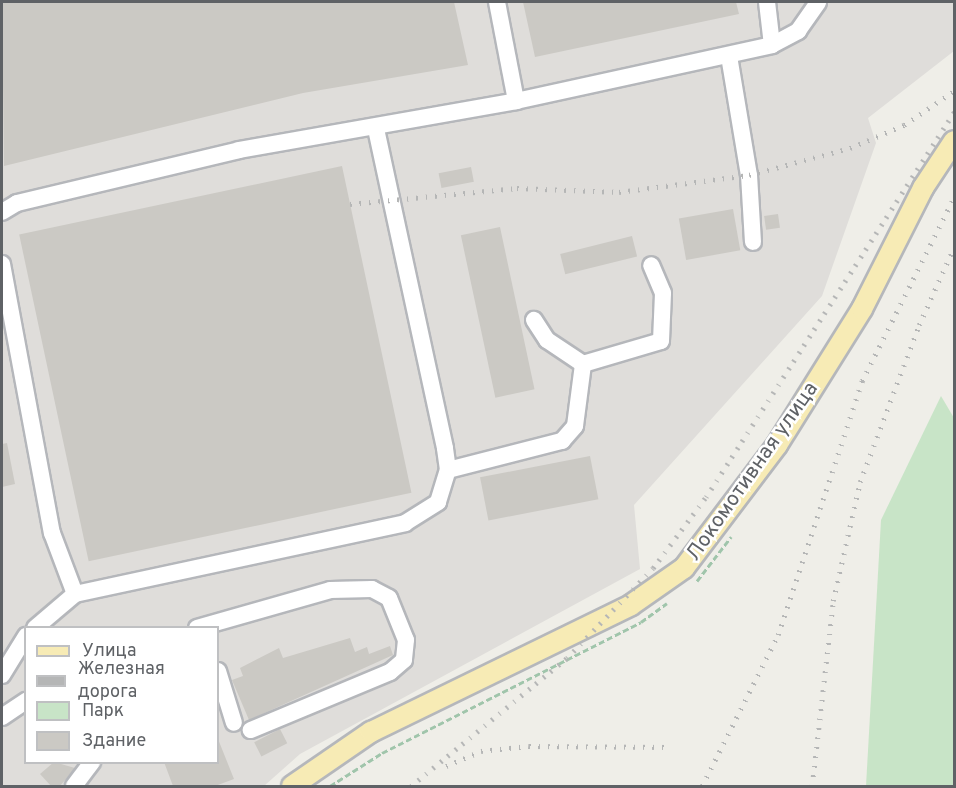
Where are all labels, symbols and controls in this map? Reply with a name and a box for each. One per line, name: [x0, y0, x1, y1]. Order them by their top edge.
street label: Локомотивная улица: [682, 378, 824, 566]
legend: [24, 626, 219, 764]
text: Улица: [82, 640, 136, 663]
text: Железная дорога: [78, 658, 165, 704]
text: Парк: [82, 700, 124, 723]
text: Здание: [82, 730, 146, 753]

